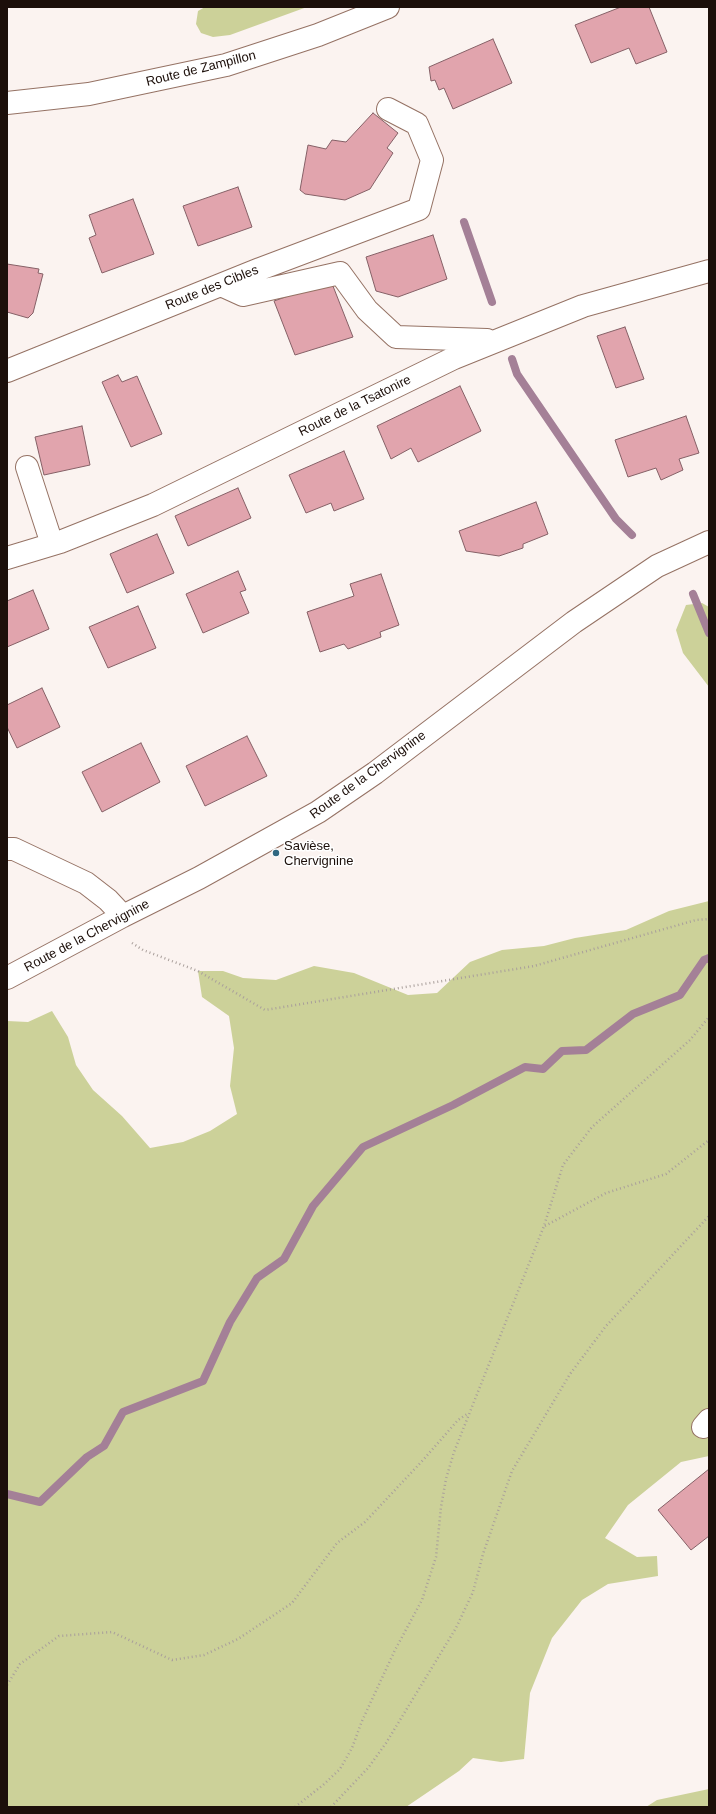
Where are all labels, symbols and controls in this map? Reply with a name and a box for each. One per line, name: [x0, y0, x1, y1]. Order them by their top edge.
street label: Route de Zampillon: [144, 48, 258, 90]
street label: Route des Cibles: [163, 262, 261, 314]
street label: Route de la Tsatonire: [296, 372, 414, 440]
street label: Route de la Chervignine: [307, 728, 429, 822]
place label: Savièse, Chervignine: [284, 838, 353, 869]
marker: Savièse, Chervignine: [271, 848, 281, 858]
street label: Route de la Chervignine: [22, 896, 152, 976]

